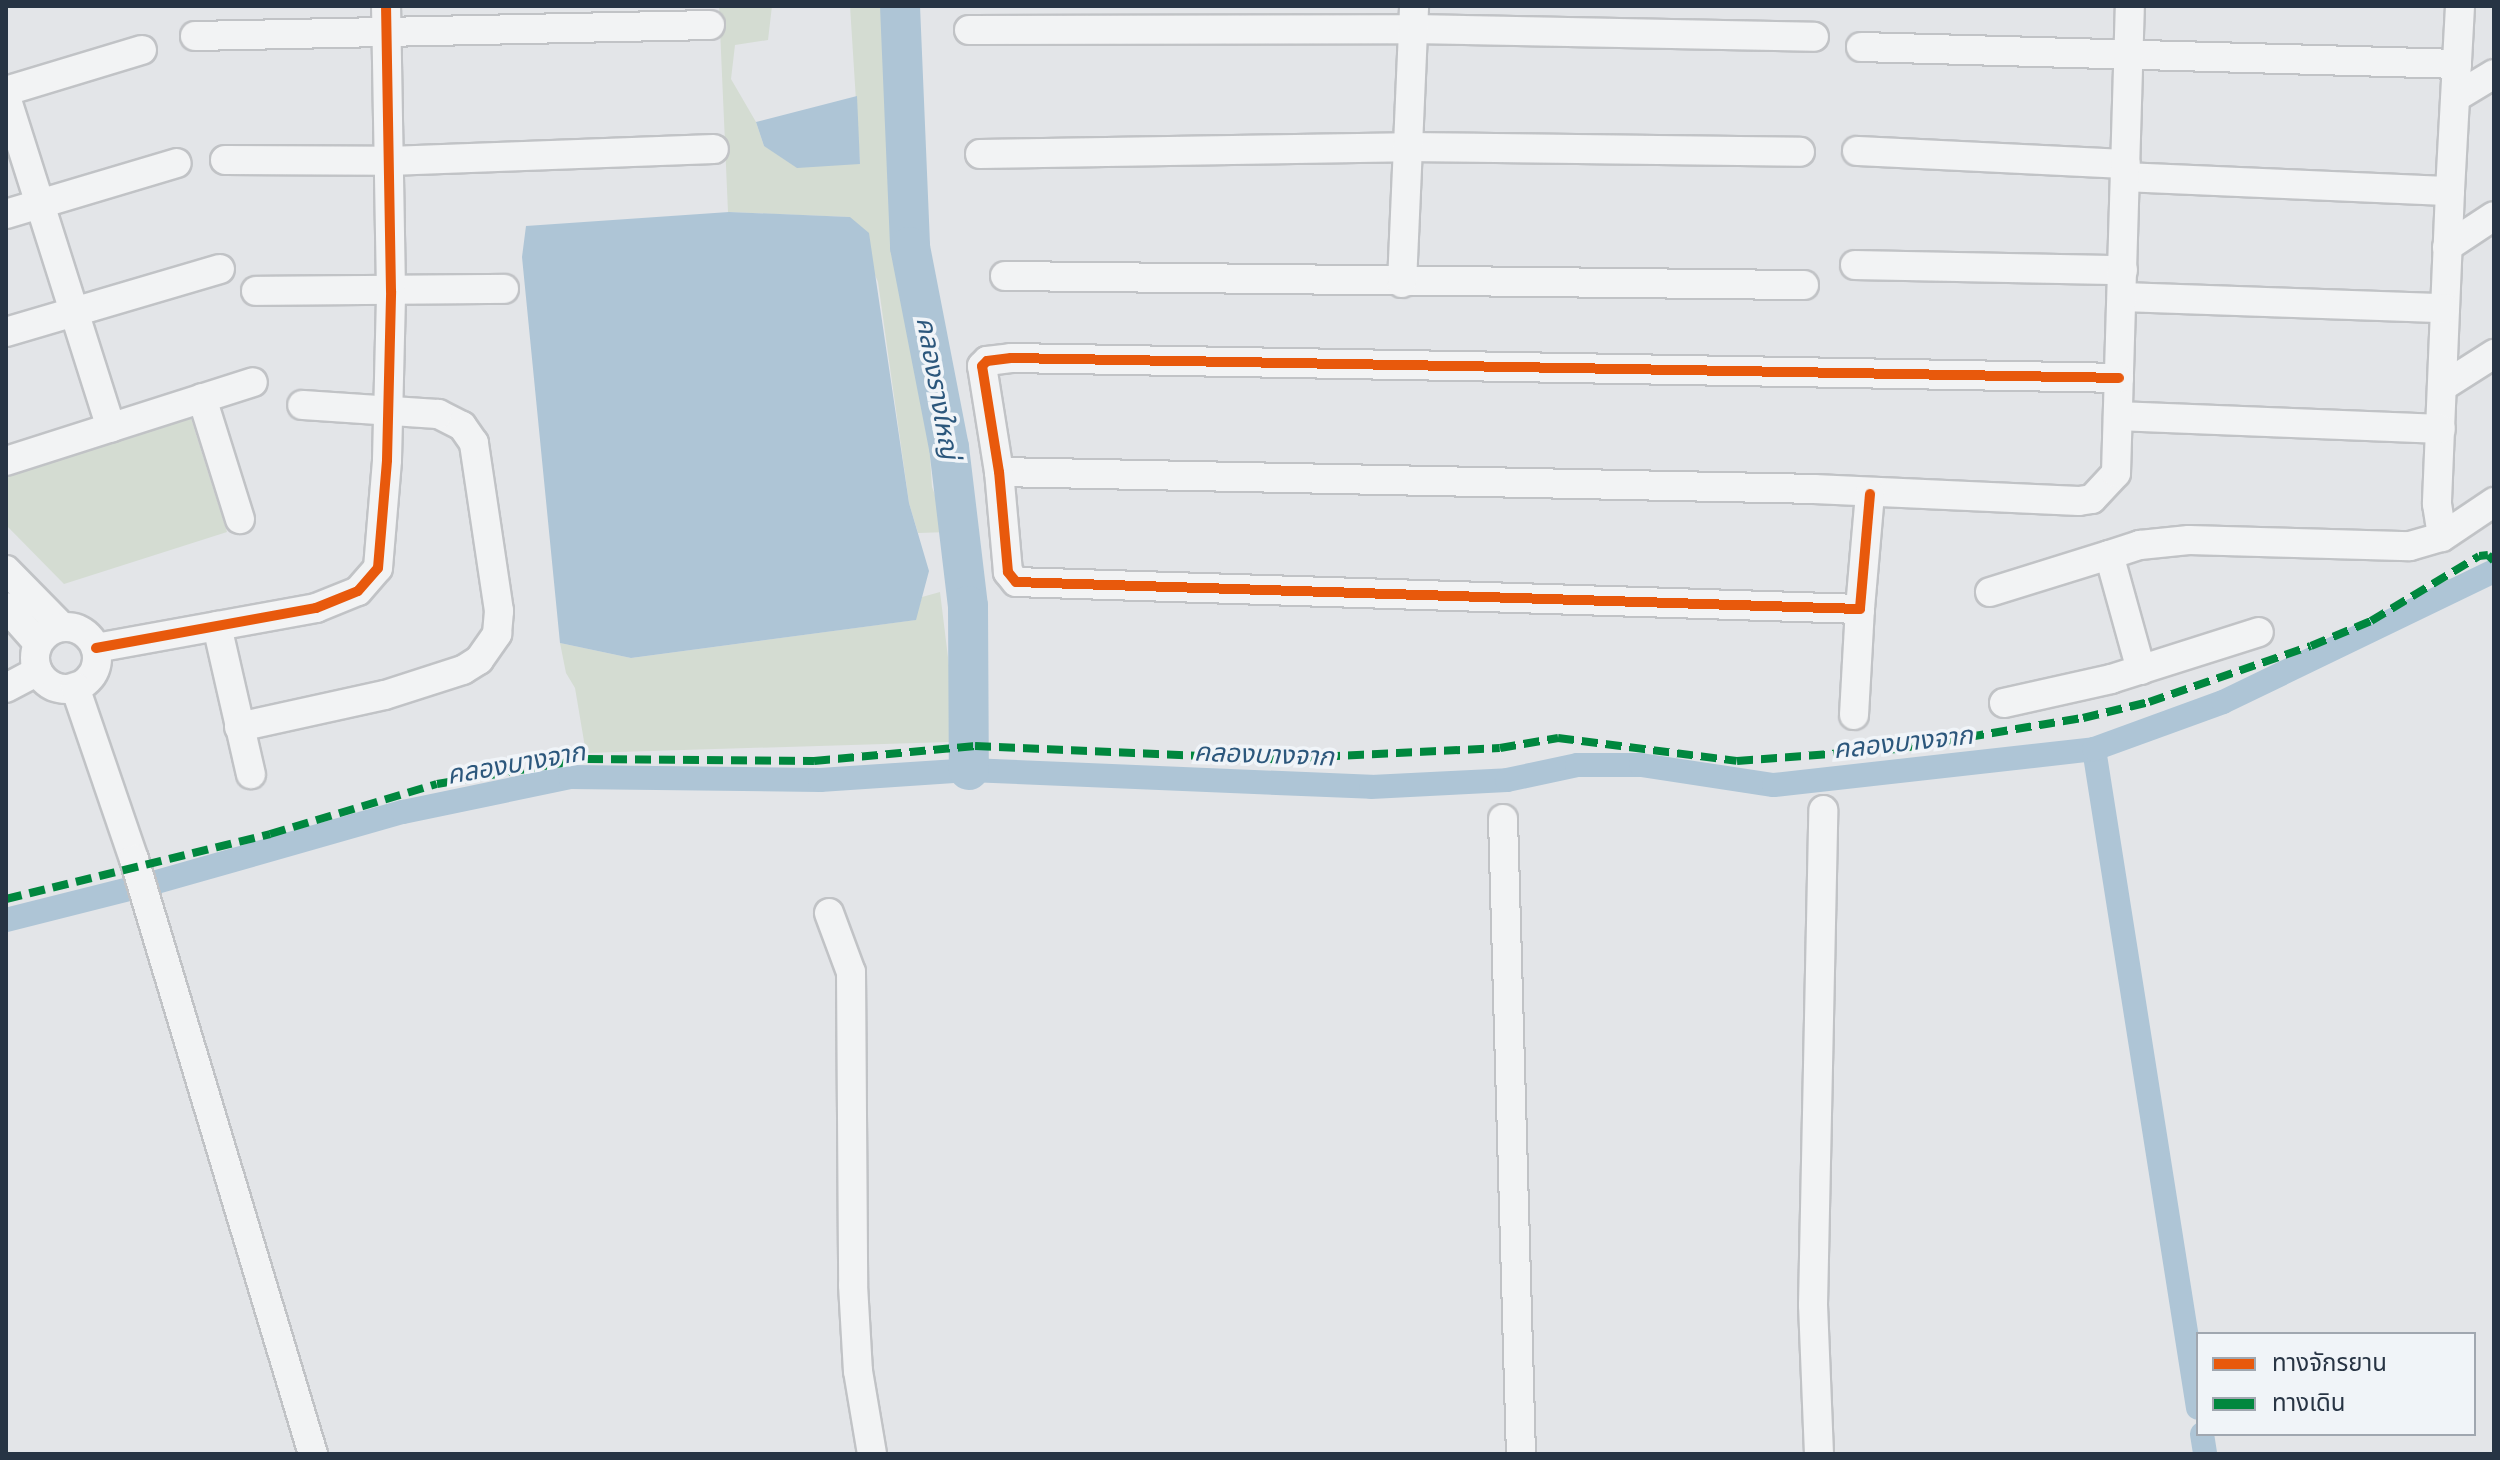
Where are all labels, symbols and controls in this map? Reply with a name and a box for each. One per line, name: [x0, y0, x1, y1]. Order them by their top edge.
water label: คลองรางใหญ่: [909, 315, 965, 461]
water label: คลองบางจาก: [1832, 720, 1974, 766]
water label: คลองบางจาก: [444, 736, 588, 792]
water label: คลองบางจาก: [1194, 737, 1334, 773]
legend: [2196, 1332, 2476, 1436]
text: ทางจักรยาน: [2272, 1346, 2387, 1381]
text: ทางเดิน: [2272, 1386, 2346, 1421]

